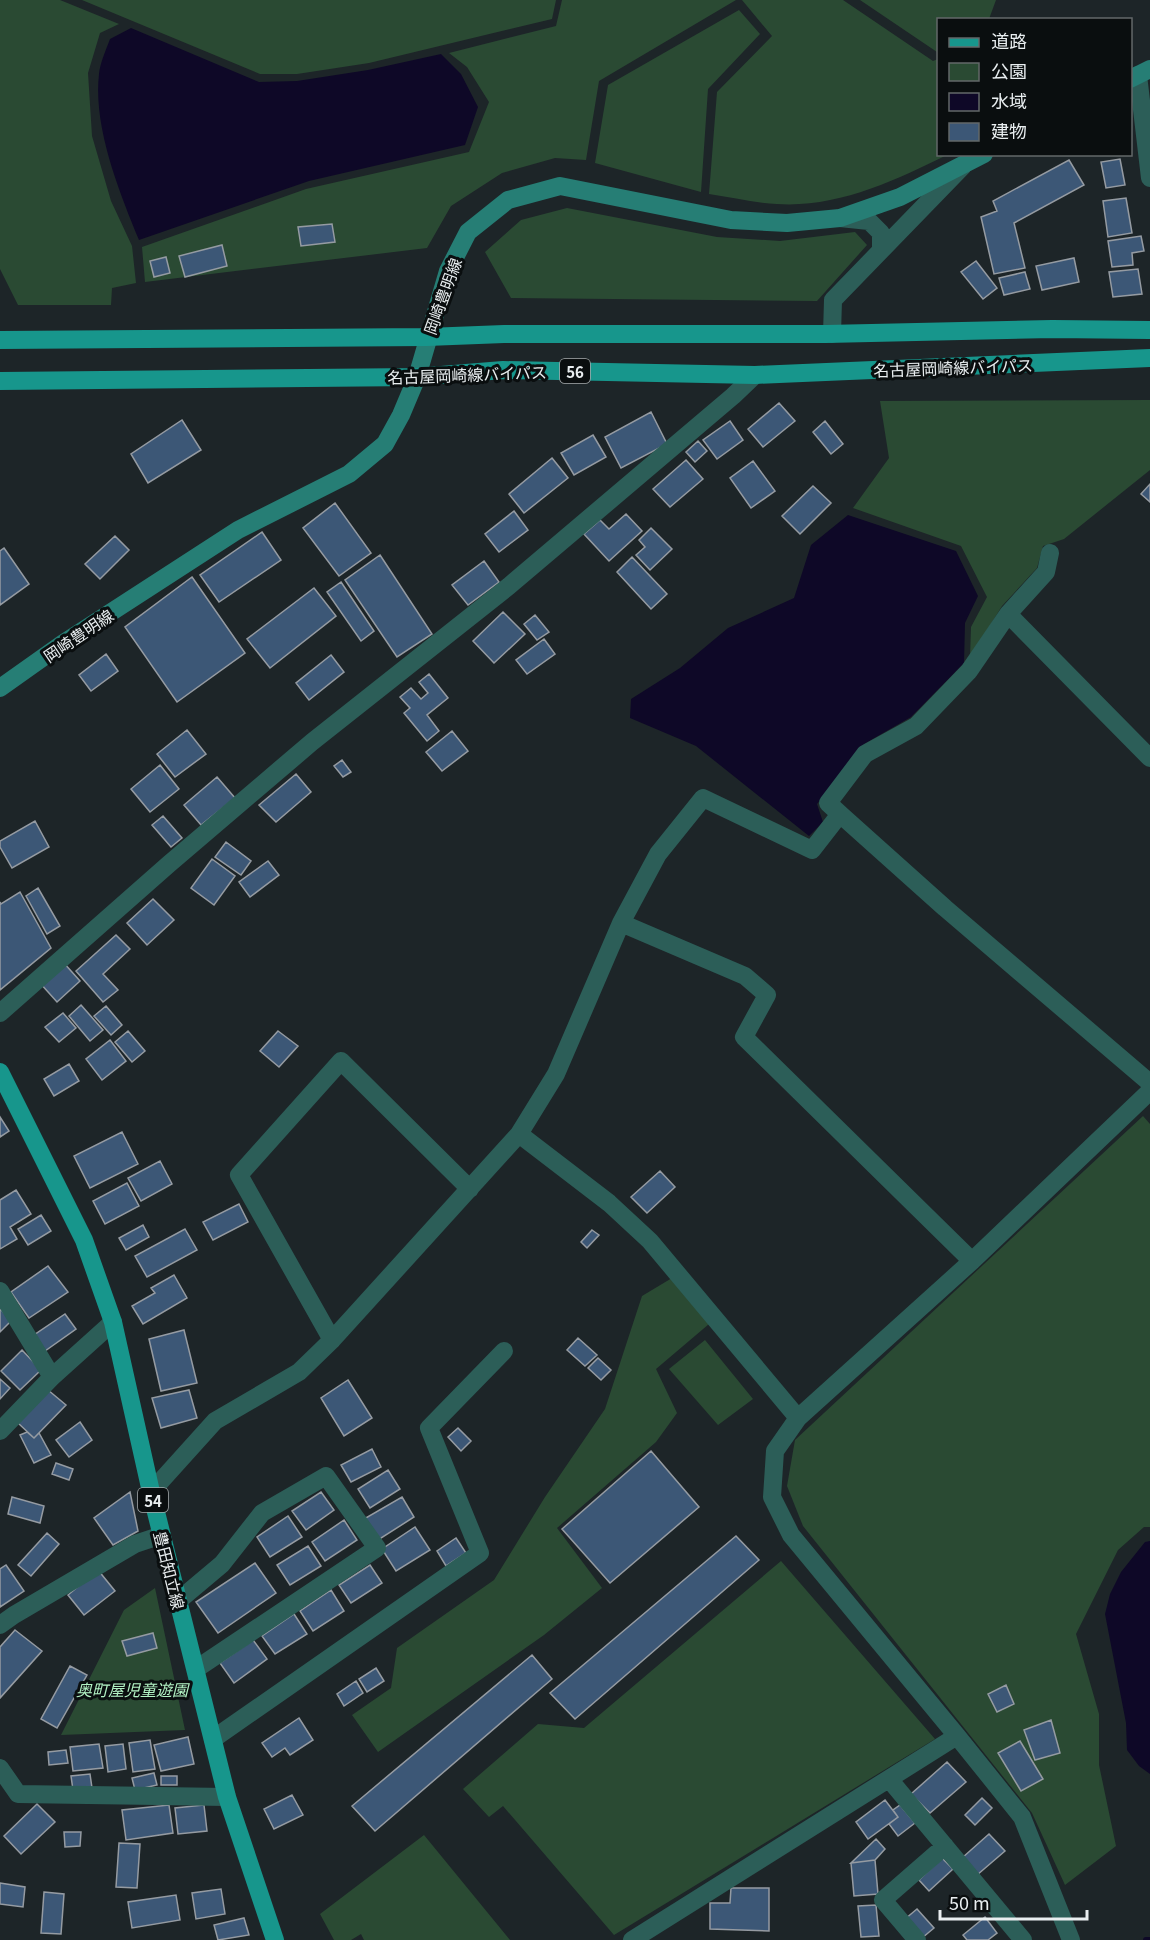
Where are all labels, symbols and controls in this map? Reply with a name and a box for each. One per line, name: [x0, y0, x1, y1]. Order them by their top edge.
legend: [937, 18, 1132, 156]
text: 道路: [991, 27, 1027, 53]
text: 公園: [991, 57, 1027, 83]
text: 水域: [991, 87, 1027, 113]
text: 建物: [991, 117, 1027, 143]
street label: 岡崎豊明線: [417, 254, 467, 338]
street label: 名古屋岡崎線バイパス: [873, 352, 1033, 382]
street label: 名古屋岡崎線バイパス: [387, 359, 547, 389]
road number: 56: [560, 359, 590, 383]
street label: 岡崎豊明線: [38, 603, 118, 667]
road number: 54: [138, 1488, 168, 1512]
street label: 豊田知立線: [149, 1528, 191, 1612]
park label: 奥町屋児童遊園: [76, 1677, 190, 1701]
scale bar: [940, 1883, 1087, 1921]
text: 50 m: [949, 1889, 990, 1915]

